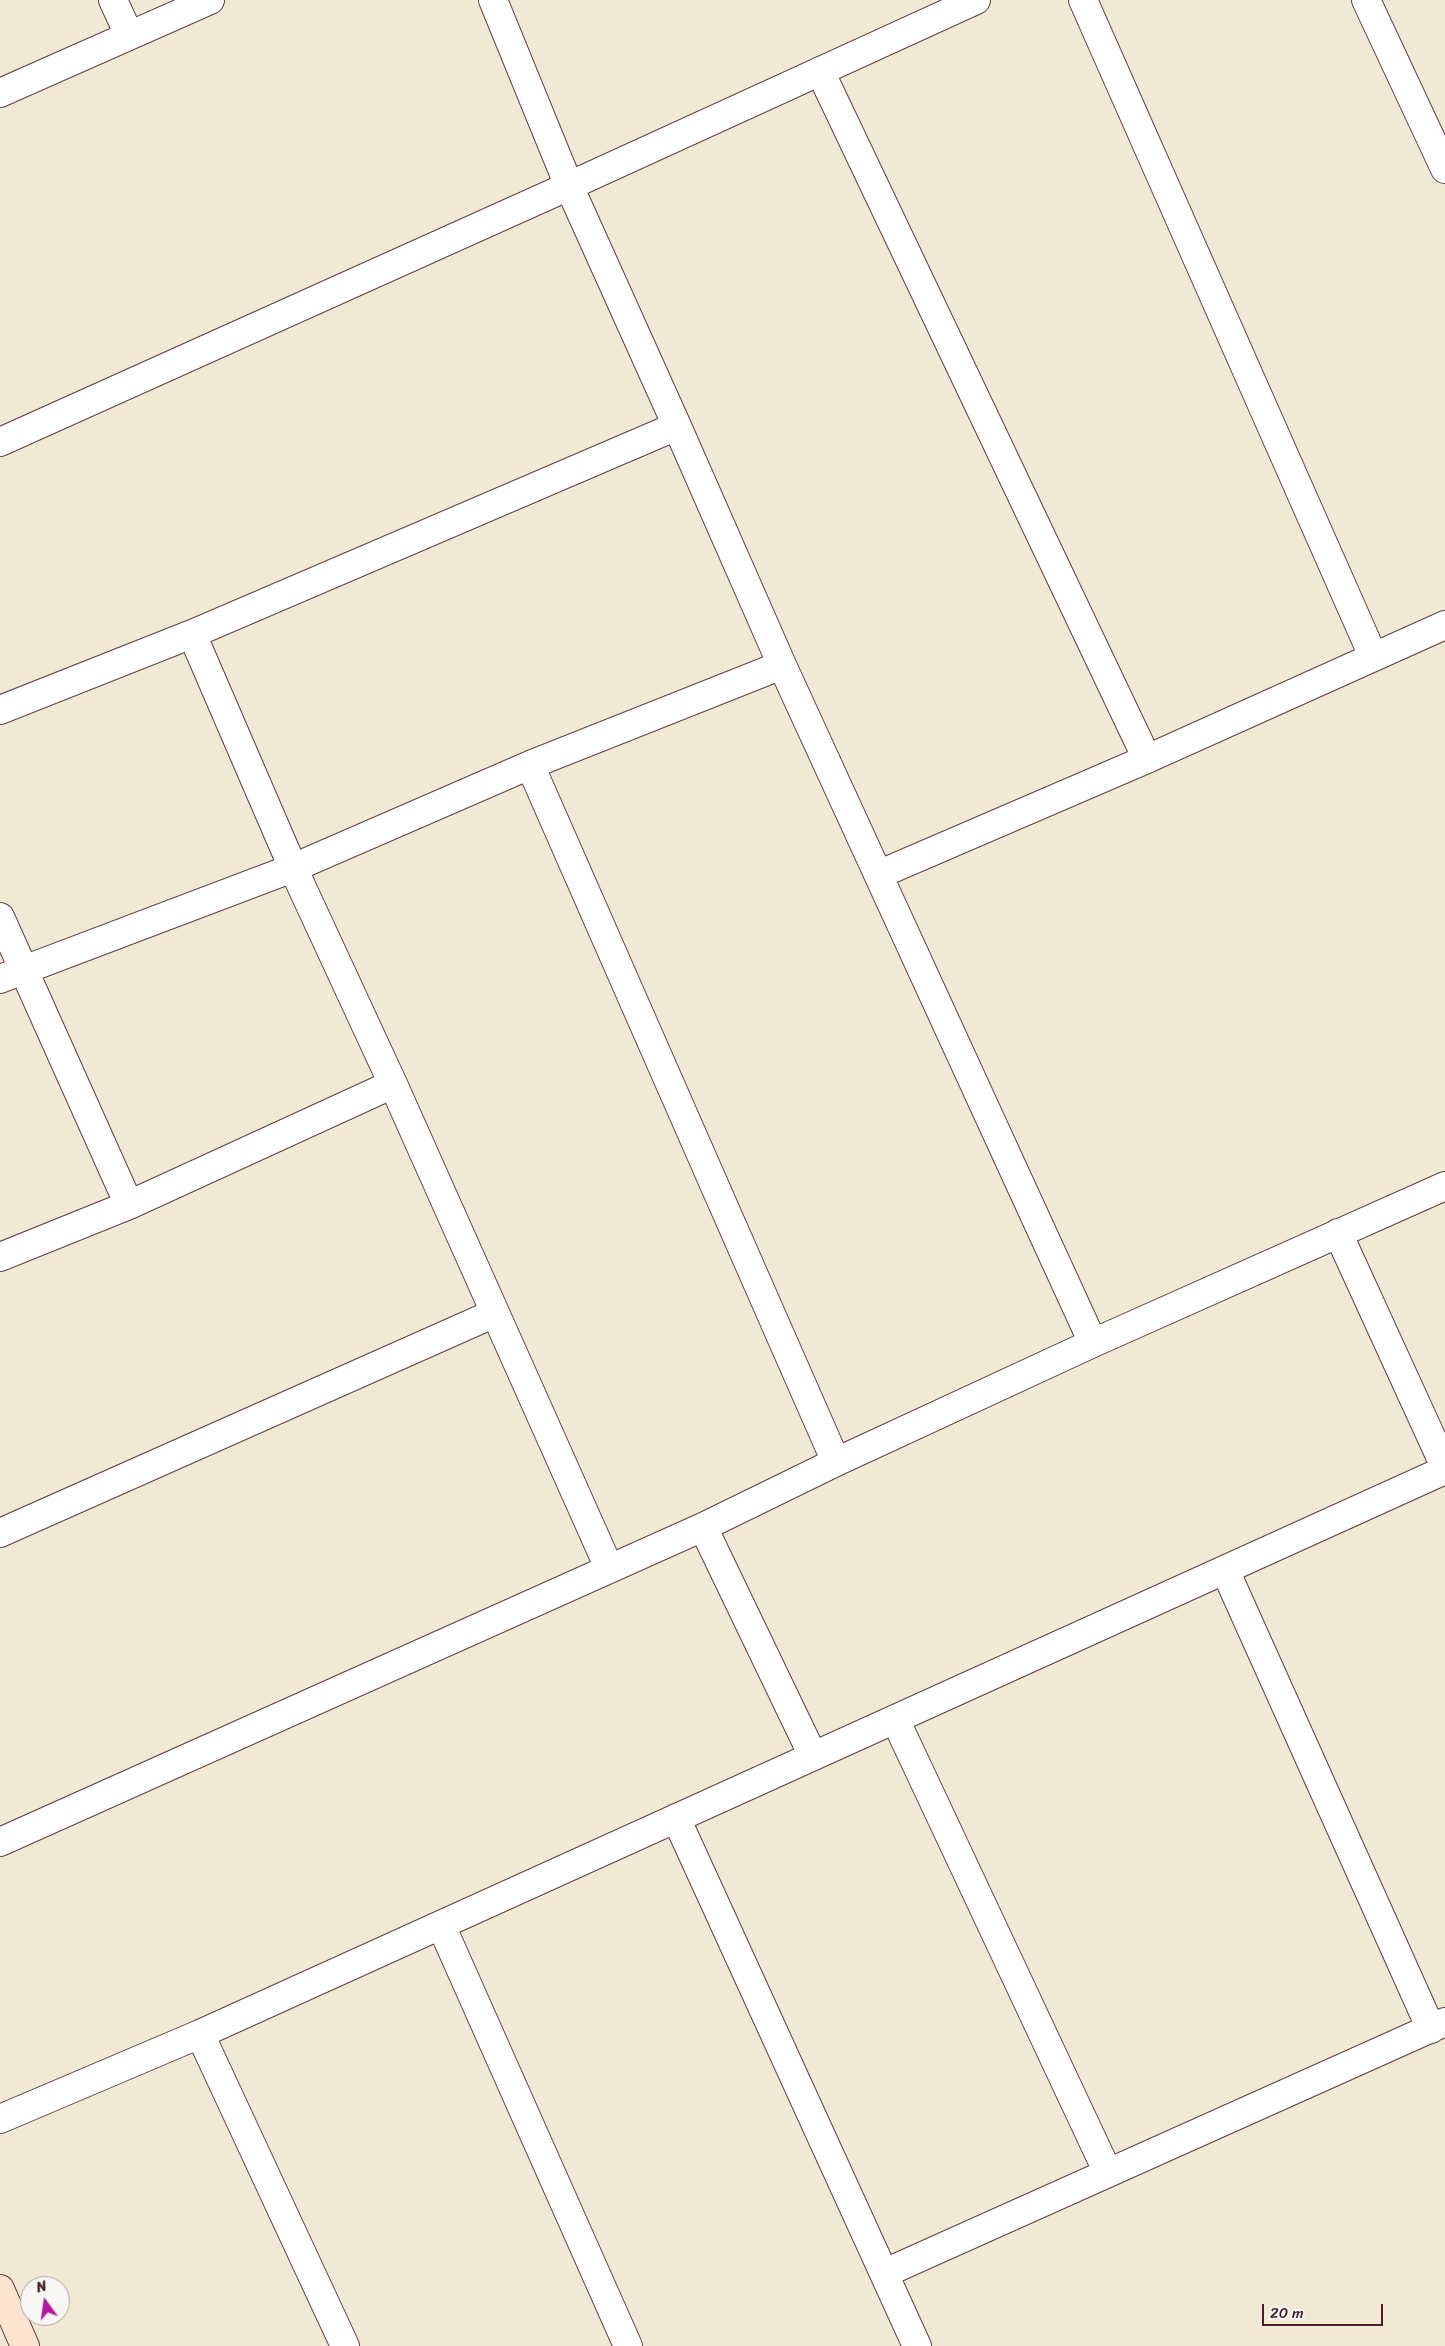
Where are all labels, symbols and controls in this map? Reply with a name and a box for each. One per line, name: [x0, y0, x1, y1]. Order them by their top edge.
text: N: [34, 2274, 49, 2300]
north arrow: [20, 2276, 70, 2326]
scale bar: [1265, 2294, 1386, 2326]
text: 20 m: [1270, 2300, 1304, 2326]

